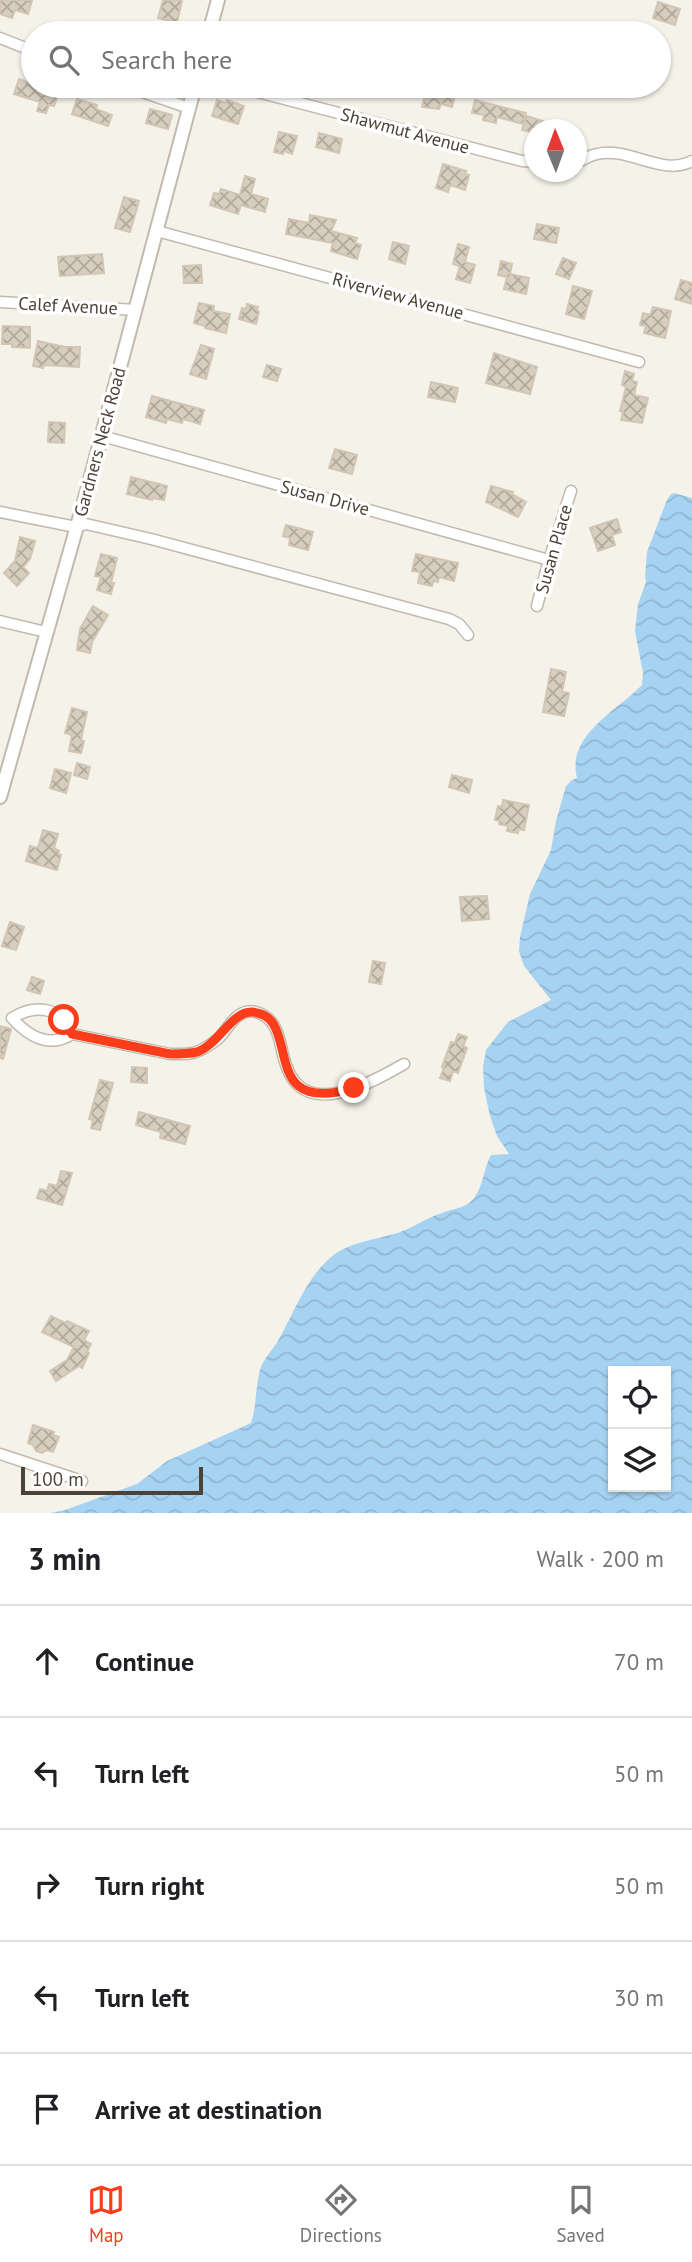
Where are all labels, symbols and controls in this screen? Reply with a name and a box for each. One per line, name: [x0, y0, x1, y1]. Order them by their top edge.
search box: [21, 21, 671, 98]
icon: search: [45, 41, 83, 79]
text: Search here: [101, 43, 232, 76]
street label: Shawmut Avenue: [338, 102, 472, 159]
north arrow: [524, 119, 587, 182]
street label: Riverview Avenue: [330, 267, 466, 324]
street label: Calef Avenue: [18, 291, 118, 320]
street label: Gardners Neck Road: [69, 365, 130, 519]
street label: Susan Drive: [278, 475, 372, 520]
street label: Susan Place: [530, 502, 577, 596]
route start: [48, 1004, 79, 1035]
route end: [338, 1072, 369, 1103]
map controls: [608, 1366, 671, 1492]
button: locate: [608, 1366, 671, 1429]
button: layers: [608, 1429, 671, 1492]
scale bar: [21, 1464, 203, 1496]
text: 100 m: [32, 1467, 84, 1491]
text: 3 min: [28, 1539, 101, 1578]
text: Walk · 200 m: [537, 1544, 664, 1573]
icon: ahead: [28, 1642, 66, 1680]
text: Continue: [95, 1645, 194, 1678]
text: 70 m: [614, 1647, 664, 1676]
icon: left: [28, 1754, 66, 1792]
text: Turn left: [95, 1757, 189, 1790]
text: 50 m: [614, 1759, 664, 1788]
icon: right: [28, 1866, 66, 1904]
text: Turn right: [95, 1869, 204, 1902]
text: 50 m: [614, 1871, 664, 1900]
icon: left: [28, 1978, 66, 2016]
text: Turn left: [95, 1981, 189, 2014]
text: 30 m: [614, 1983, 664, 2012]
icon: arrive: [28, 2090, 66, 2128]
text: Arrive at destination: [95, 2093, 322, 2126]
tab: Map: [87, 2181, 125, 2247]
tab: Directions: [300, 2181, 382, 2247]
tab: Saved: [556, 2181, 605, 2247]

